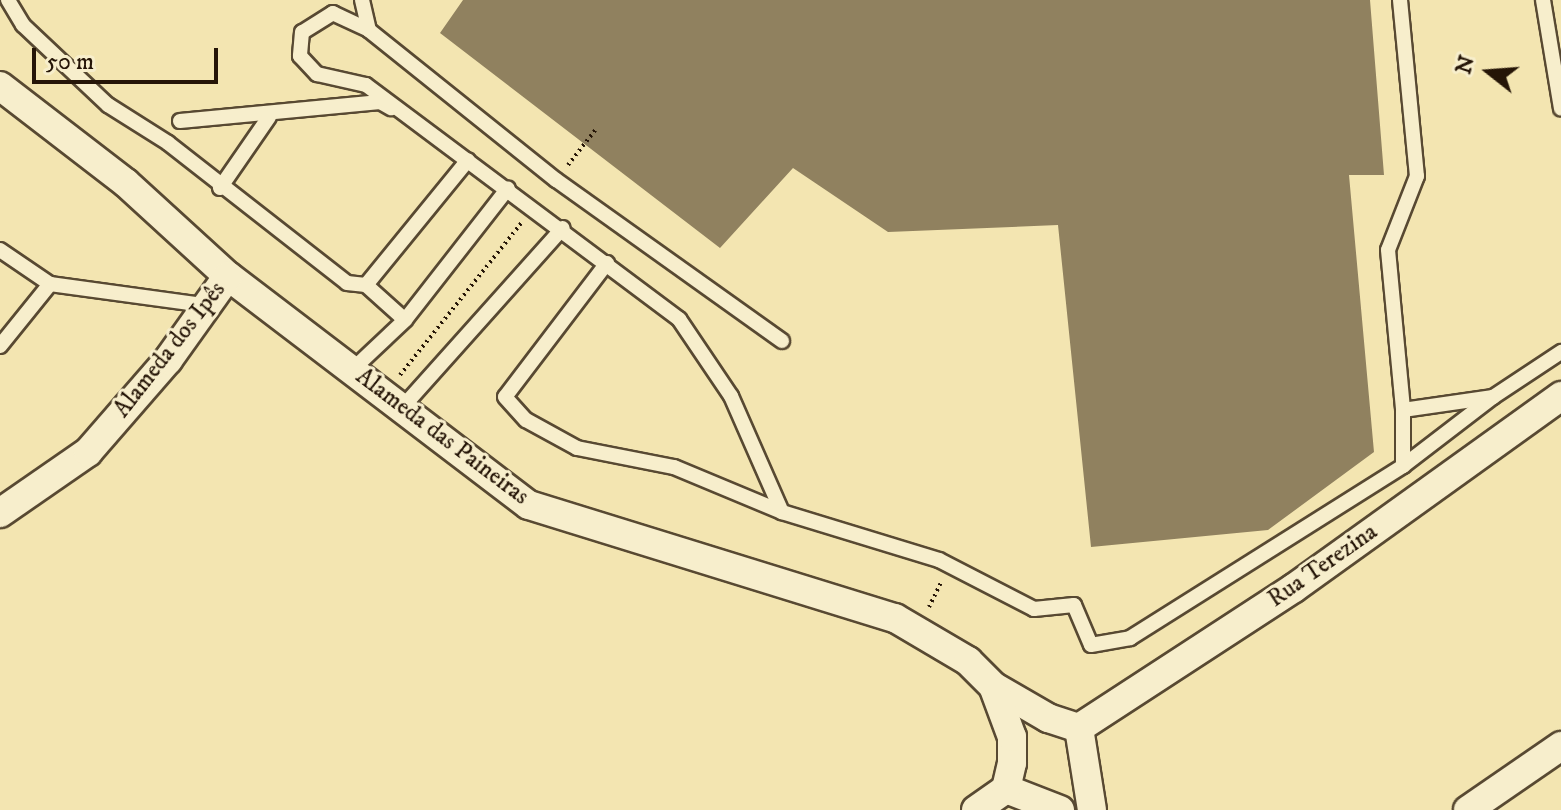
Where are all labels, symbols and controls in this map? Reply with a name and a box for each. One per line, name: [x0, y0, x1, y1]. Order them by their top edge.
scale bar: [36, 32, 222, 82]
north arrow: [1449, 32, 1529, 112]
text: 50 m: [46, 47, 94, 77]
text: N: [1450, 52, 1481, 77]
street label: Alameda dos Ipês: [108, 276, 232, 424]
street label: Alameda das Paineiras: [350, 363, 534, 511]
street label: Rua Terezina: [1263, 518, 1383, 614]

